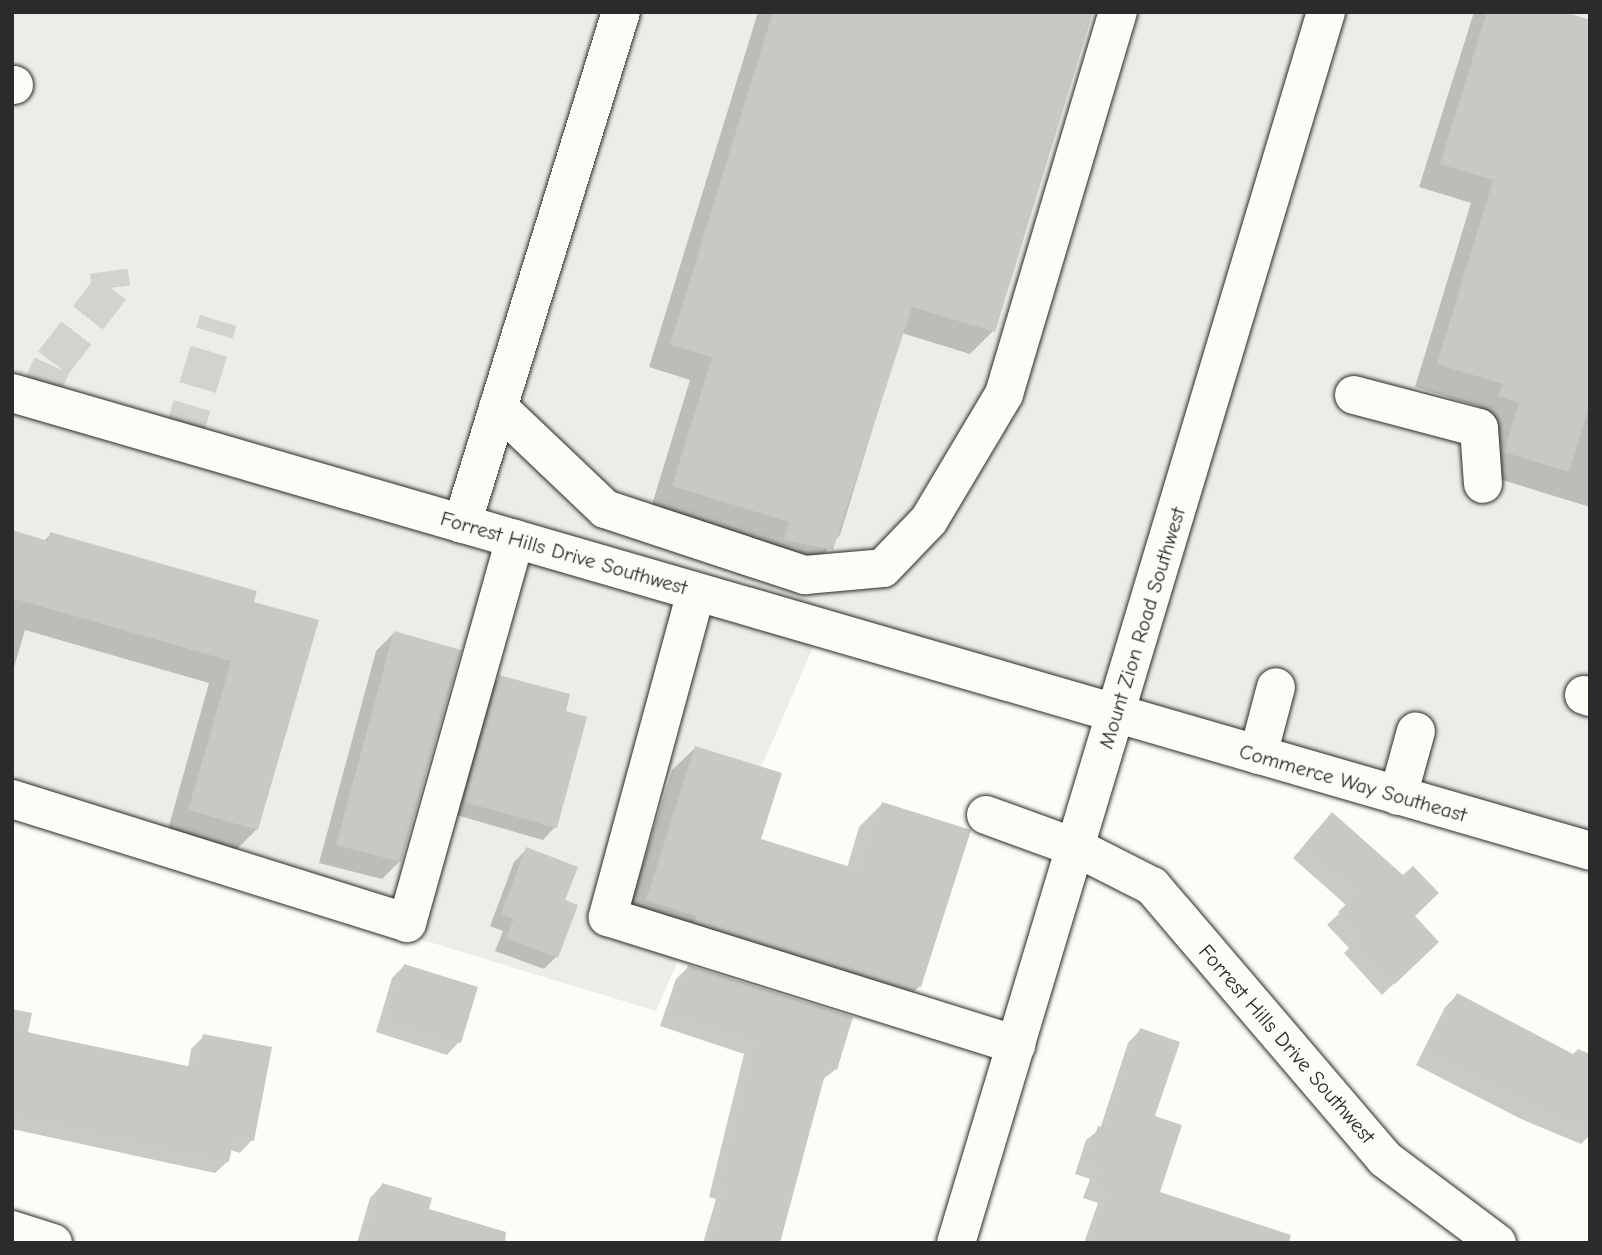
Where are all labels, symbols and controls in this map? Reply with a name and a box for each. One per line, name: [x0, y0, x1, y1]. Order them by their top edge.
street label: Mount Zion Road Southwest: [1093, 504, 1191, 752]
street label: Forrest Hills Drive Southwest: [438, 506, 690, 600]
street label: Commerce Way Southeast: [1236, 738, 1470, 828]
street label: Forrest Hills Drive Southwest: [1194, 939, 1380, 1149]

